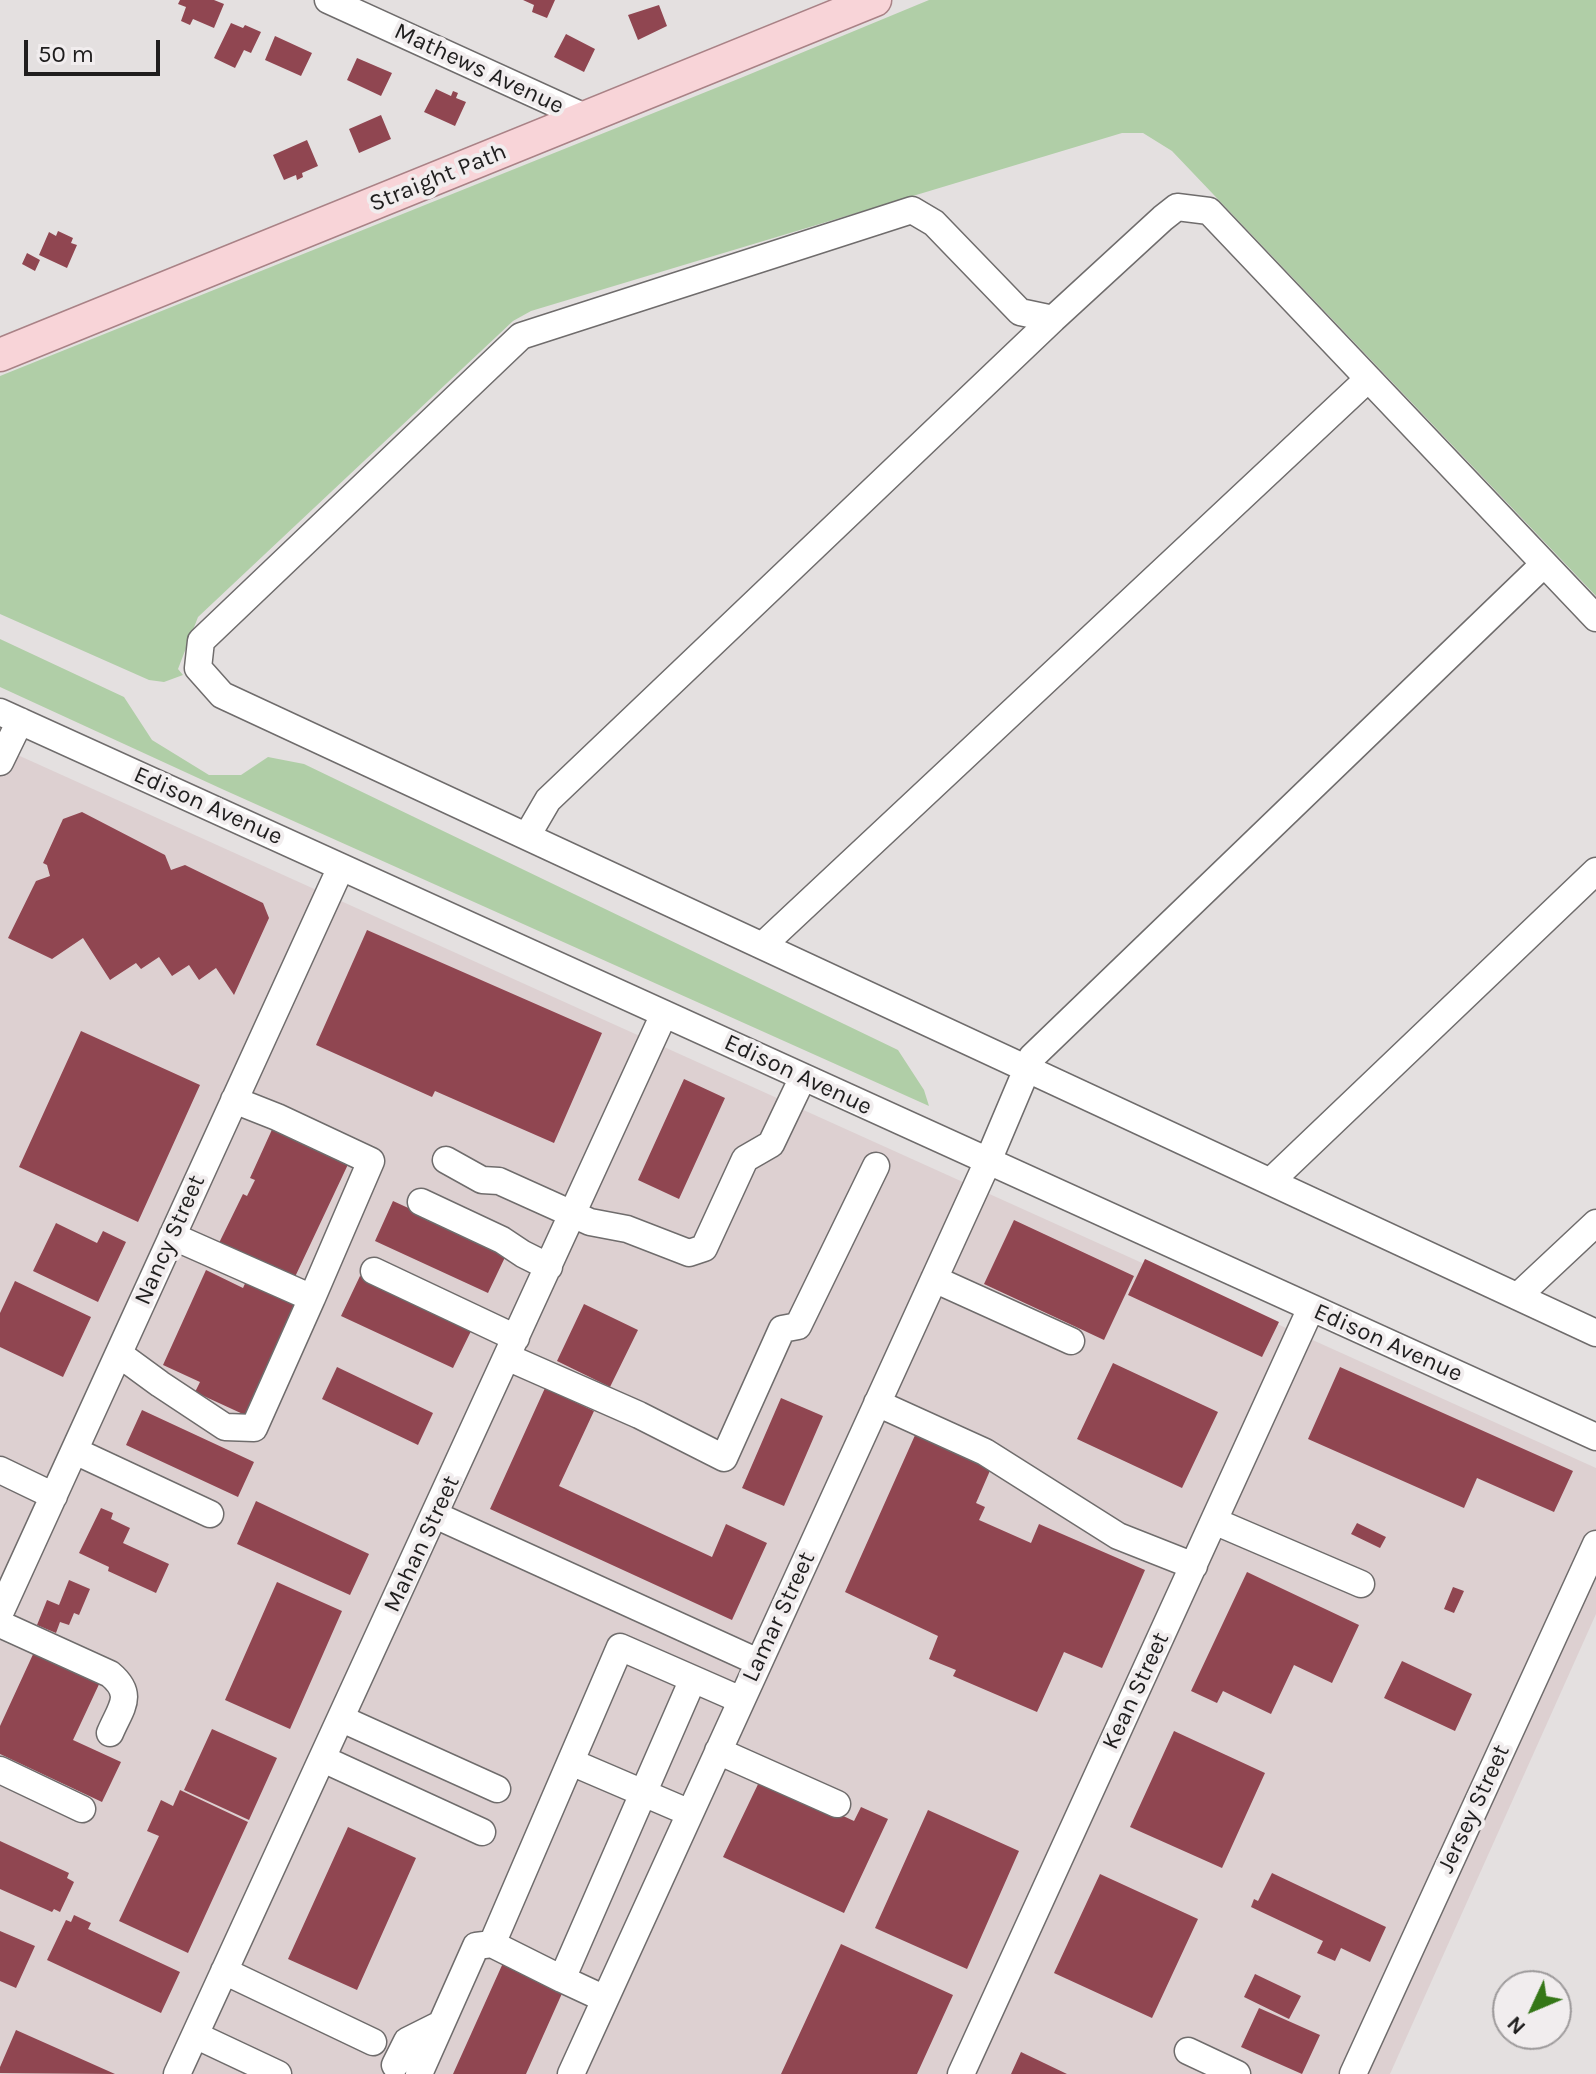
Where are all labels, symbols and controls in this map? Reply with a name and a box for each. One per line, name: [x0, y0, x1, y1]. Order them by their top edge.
street label: Mathews Avenue: [390, 17, 568, 121]
scale bar: [28, 24, 164, 74]
text: 50 m: [38, 40, 94, 68]
street label: Straight Path: [365, 137, 511, 219]
street label: Edison Avenue: [129, 760, 287, 852]
street label: Edison Avenue: [720, 1028, 876, 1122]
street label: Nancy Street: [129, 1171, 211, 1309]
street label: Edison Avenue: [1309, 1297, 1467, 1389]
street label: Mahan Street: [378, 1471, 466, 1617]
street label: Lamar Street: [736, 1547, 822, 1687]
street label: Kean Street: [1096, 1628, 1176, 1754]
street label: Jersey Street: [1432, 1740, 1516, 1878]
north arrow: [1492, 1970, 1572, 2050]
text: N: [1501, 2011, 1531, 2040]

